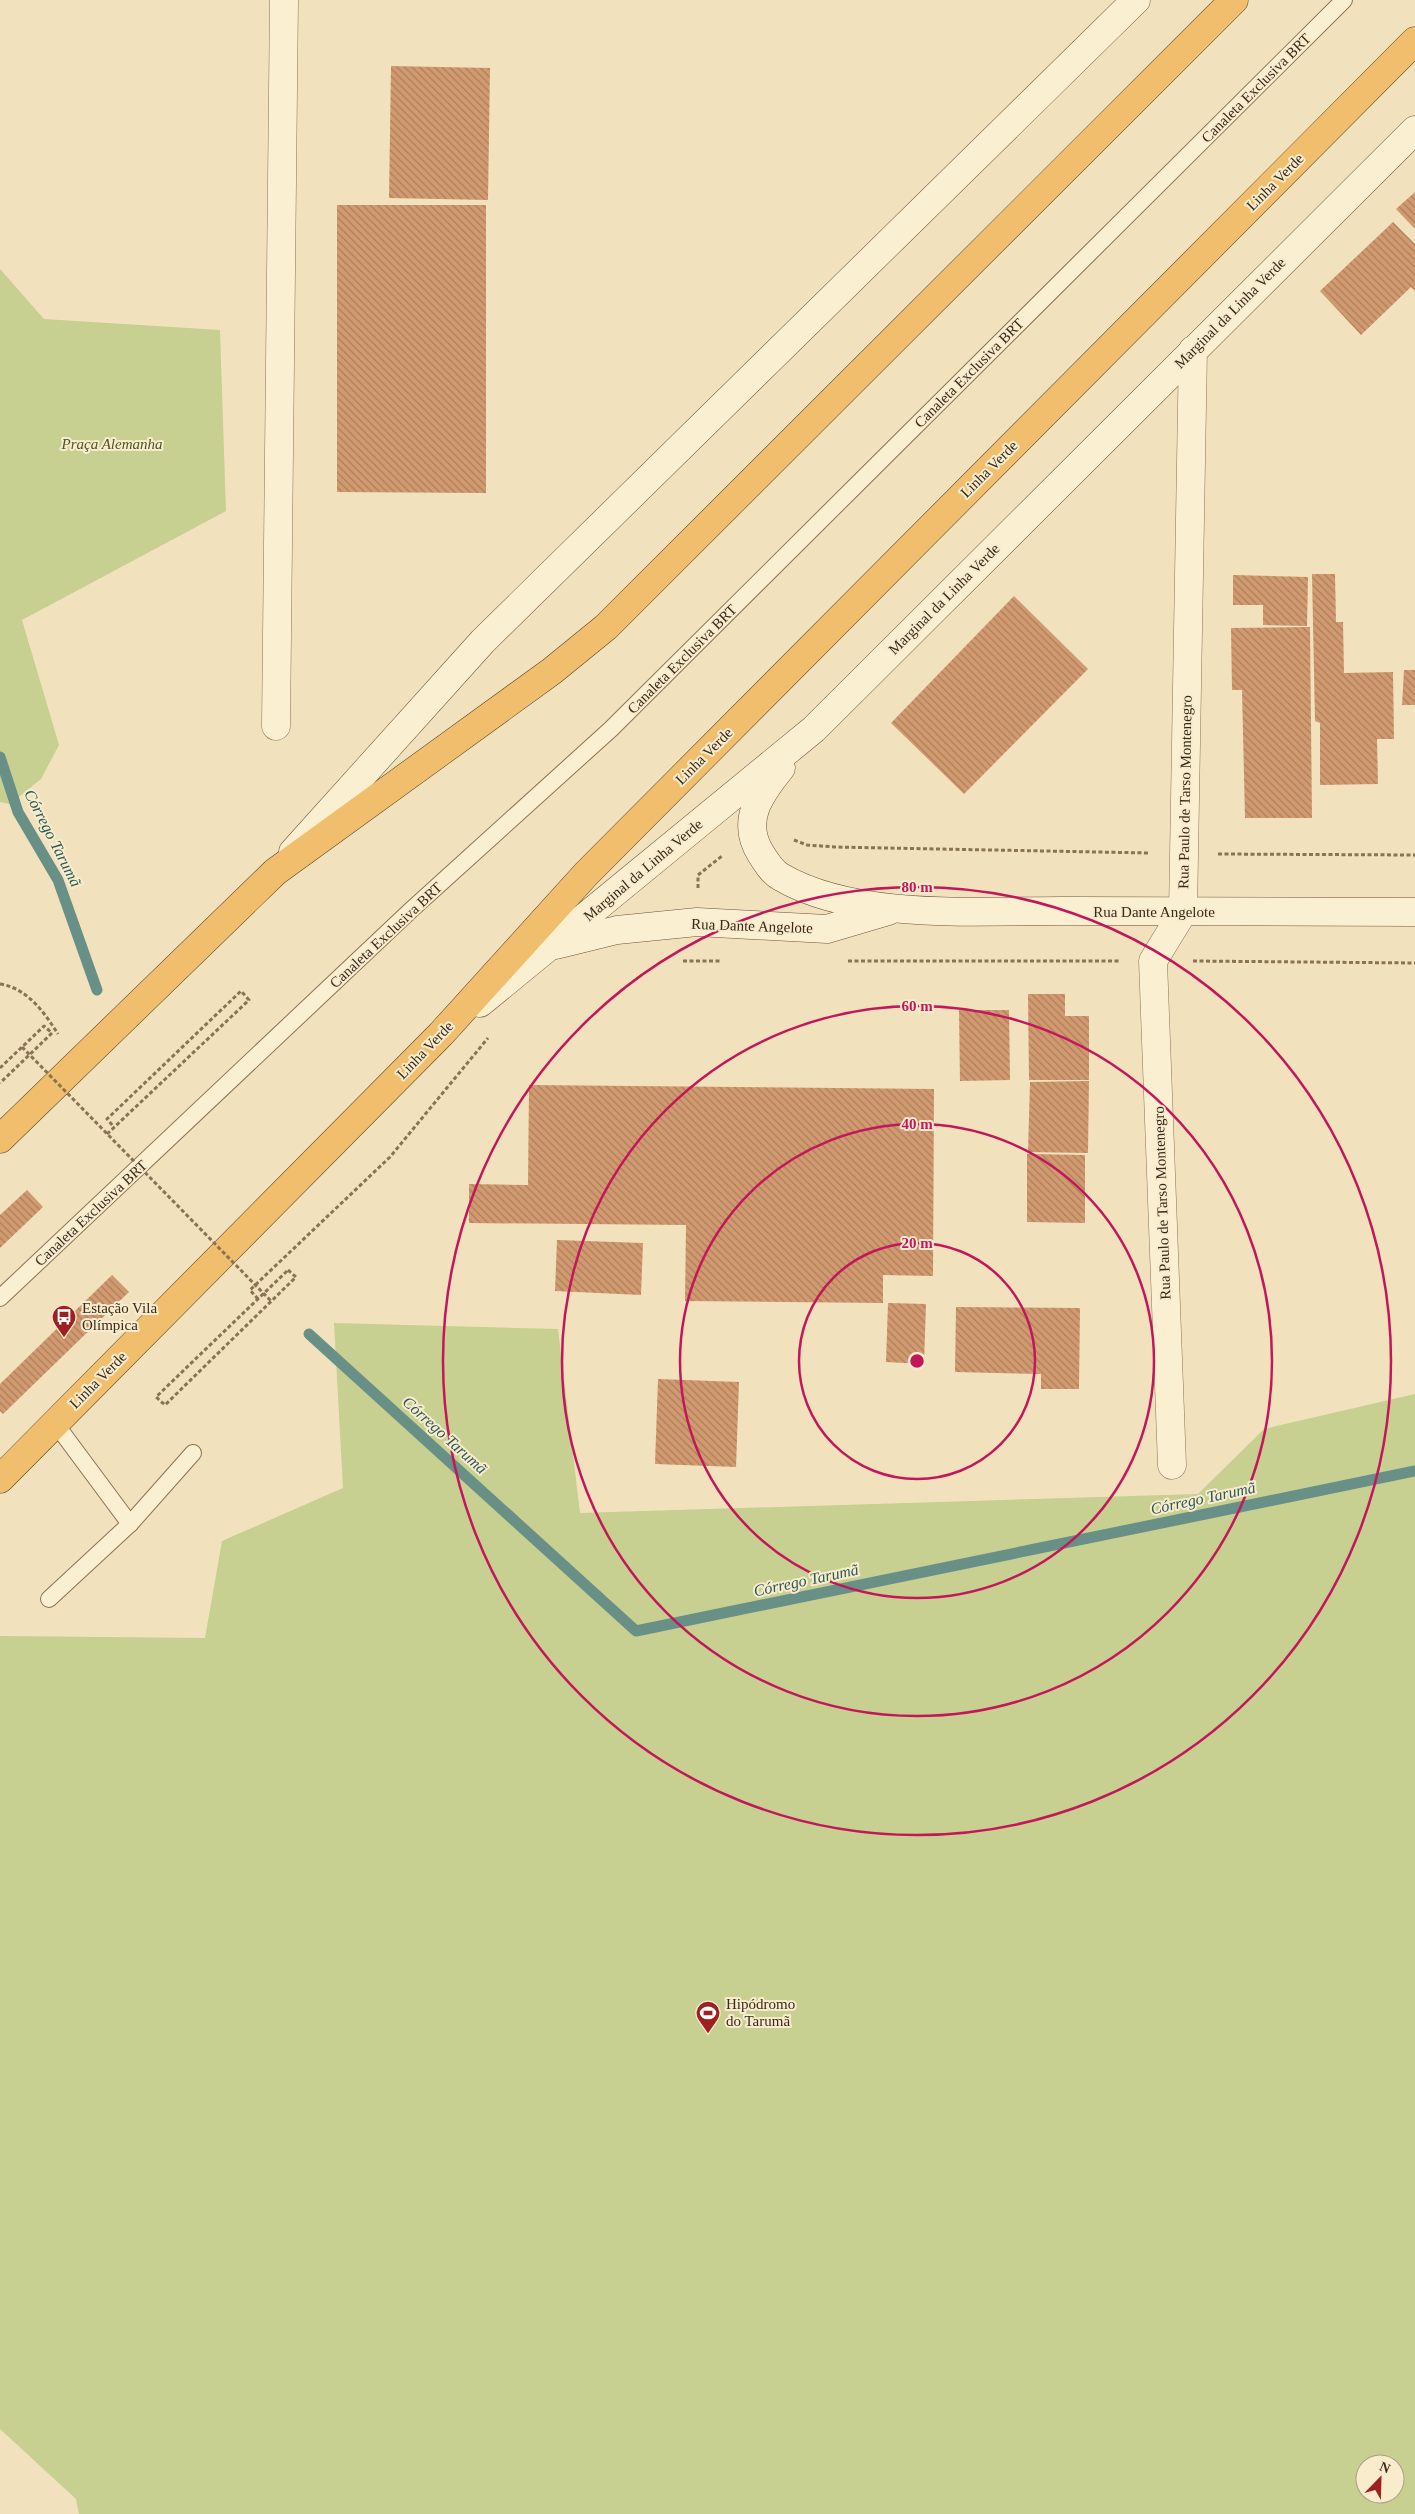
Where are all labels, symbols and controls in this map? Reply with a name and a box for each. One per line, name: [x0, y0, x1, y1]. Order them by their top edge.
street label: Canaleta Exclusiva BRT: [1198, 30, 1314, 146]
street label: Linha Verde: [1243, 150, 1307, 214]
street label: Marginal da Linha Verde: [1171, 254, 1289, 372]
street label: Canaleta Exclusiva BRT: [911, 315, 1027, 431]
park label: Praça Alemanha: [61, 436, 162, 452]
street label: Linha Verde: [957, 437, 1021, 501]
street label: Marginal da Linha Verde: [885, 540, 1003, 658]
street label: Canaleta Exclusiva BRT: [624, 601, 740, 717]
street label: Rua Paulo de Tarso Montenegro: [1175, 695, 1195, 889]
street label: Linha Verde: [672, 724, 736, 788]
water label: Córrego Tarumã: [20, 787, 85, 890]
street label: Marginal da Linha Verde: [580, 816, 706, 924]
street label: Canaleta Exclusiva BRT: [327, 879, 445, 991]
text: 80 m: [901, 879, 933, 895]
street label: Rua Dante Angelote: [1093, 904, 1215, 920]
street label: Rua Dante Angelote: [691, 916, 813, 936]
text: 60 m: [901, 998, 933, 1014]
street label: Linha Verde: [394, 1018, 457, 1082]
street label: Rua Paulo de Tarso Montenegro: [1151, 1106, 1173, 1300]
text: 40 m: [901, 1116, 933, 1132]
street label: Canaleta Exclusiva BRT: [32, 1157, 150, 1269]
text: 20 m: [901, 1235, 933, 1251]
place label: Estação Vila Olímpica: [82, 1300, 157, 1333]
bus stop icon: Estação Vila Olímpica: [51, 1304, 77, 1338]
street label: Linha Verde: [66, 1348, 130, 1412]
centre of rings: [908, 1352, 926, 1370]
water label: Córrego Tarumã: [399, 1393, 490, 1478]
water label: Córrego Tarumã: [1149, 1479, 1257, 1518]
water label: Córrego Tarumã: [752, 1561, 860, 1600]
place label: Hipódromo do Tarumã: [726, 1996, 795, 2029]
sports icon: Hipódromo do Tarumã: [695, 2000, 721, 2034]
north arrow: [1355, 2454, 1405, 2504]
text: N: [1377, 2459, 1392, 2476]

